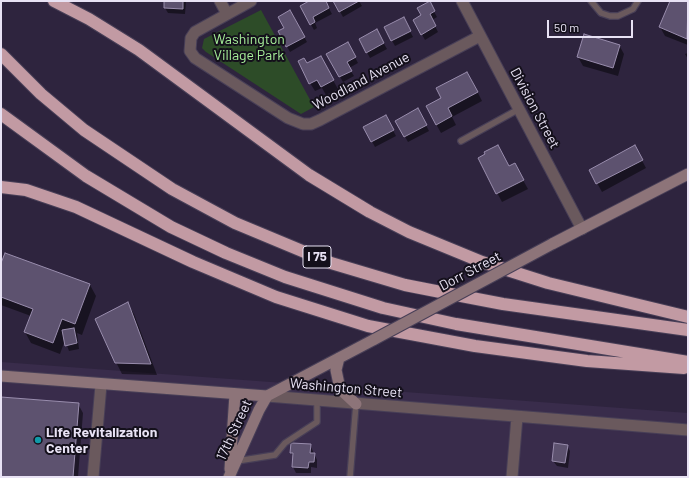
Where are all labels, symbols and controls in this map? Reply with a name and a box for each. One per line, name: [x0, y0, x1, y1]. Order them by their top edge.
scale bar: [549, 12, 635, 38]
text: 50 m: [554, 20, 579, 34]
park label: Washington Village Park: [213, 31, 285, 64]
street label: Woodland Avenue: [310, 48, 412, 114]
street label: Division Street: [507, 65, 563, 151]
road number: I 75: [303, 246, 331, 268]
street label: Dorr Street: [436, 248, 504, 294]
street label: Washington Street: [289, 375, 403, 401]
street label: 17th Street: [213, 397, 255, 463]
place label: Life Revitalization Center: [46, 424, 157, 456]
marker: Life Revitalization Center: [33, 435, 43, 445]

